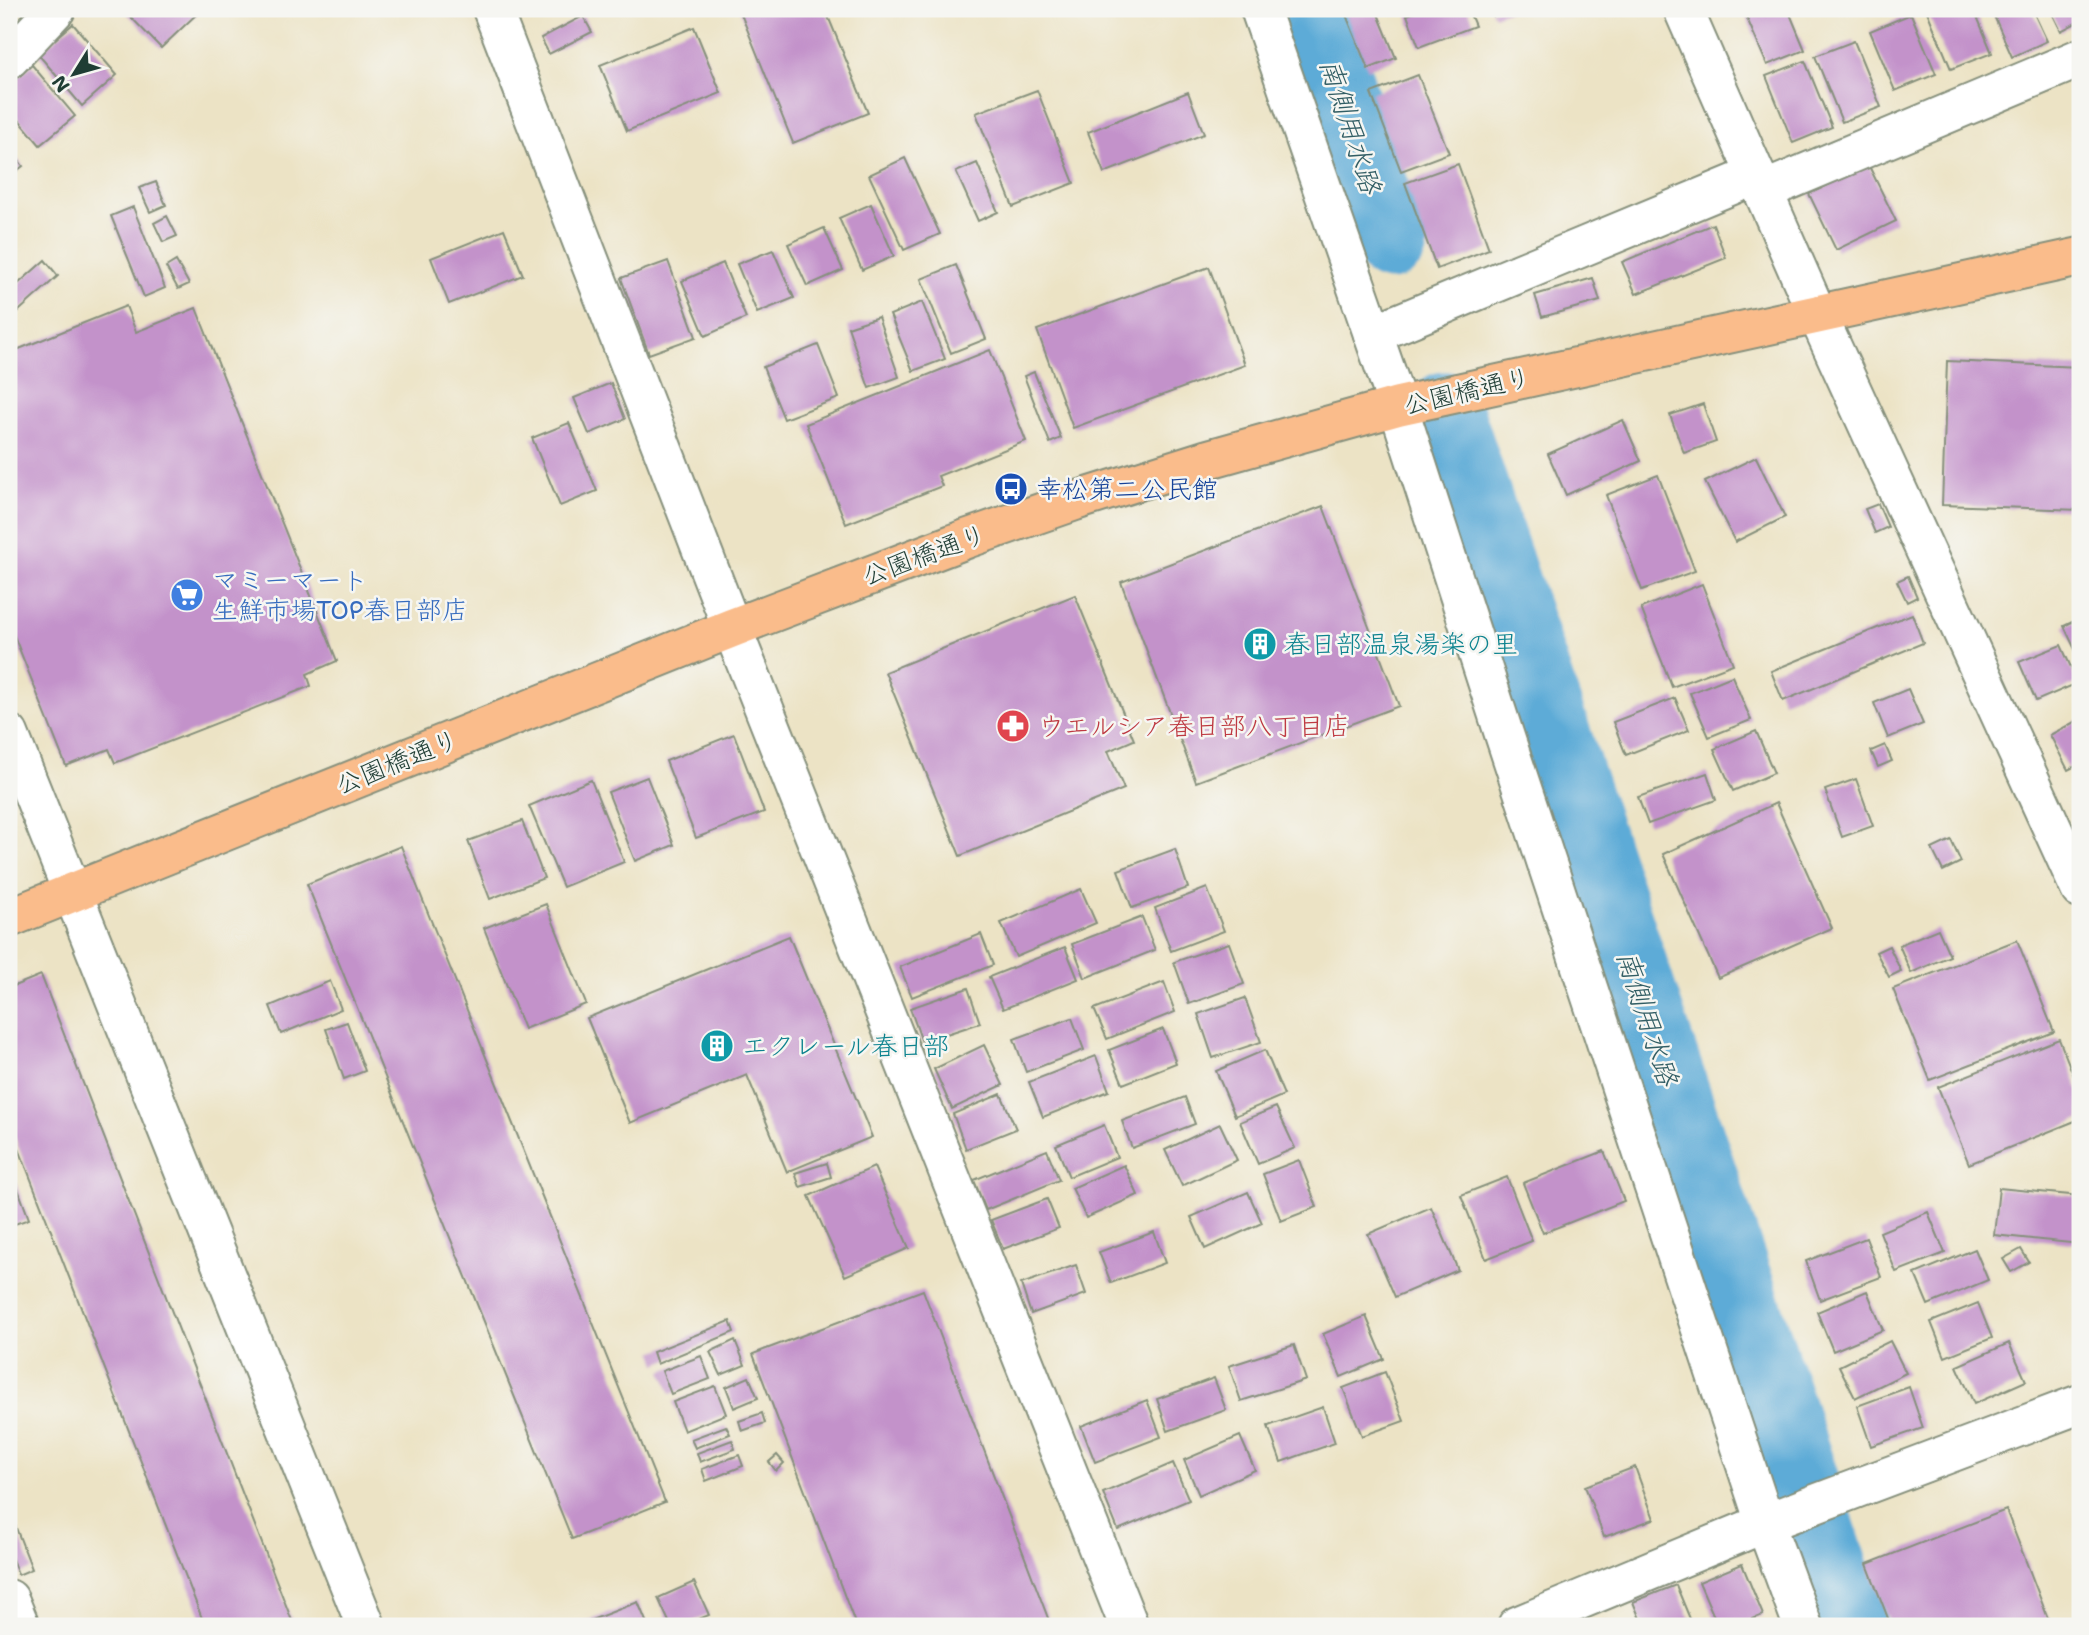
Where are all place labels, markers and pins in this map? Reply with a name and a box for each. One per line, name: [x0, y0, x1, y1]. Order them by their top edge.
bus stop icon: 幸松第二公民館: [992, 470, 1030, 508]
place label: 幸松第二公民館: [1036, 471, 1218, 506]
place label: マミーマート 生鮮市場TOP春日部店: [212, 562, 468, 627]
supermarket icon: マミーマート 生鮮市場TOP春日部店: [168, 576, 206, 614]
building icon: 春日部温泉湯楽の里: [1241, 625, 1279, 663]
place label: 春日部温泉湯楽の里: [1284, 626, 1518, 661]
pharmacy icon: ウエルシア春日部八丁目店: [994, 707, 1032, 745]
place label: ウエルシア春日部八丁目店: [1038, 708, 1350, 743]
building icon: エクレール春日部: [698, 1027, 736, 1065]
place label: エクレール春日部: [742, 1028, 949, 1063]

